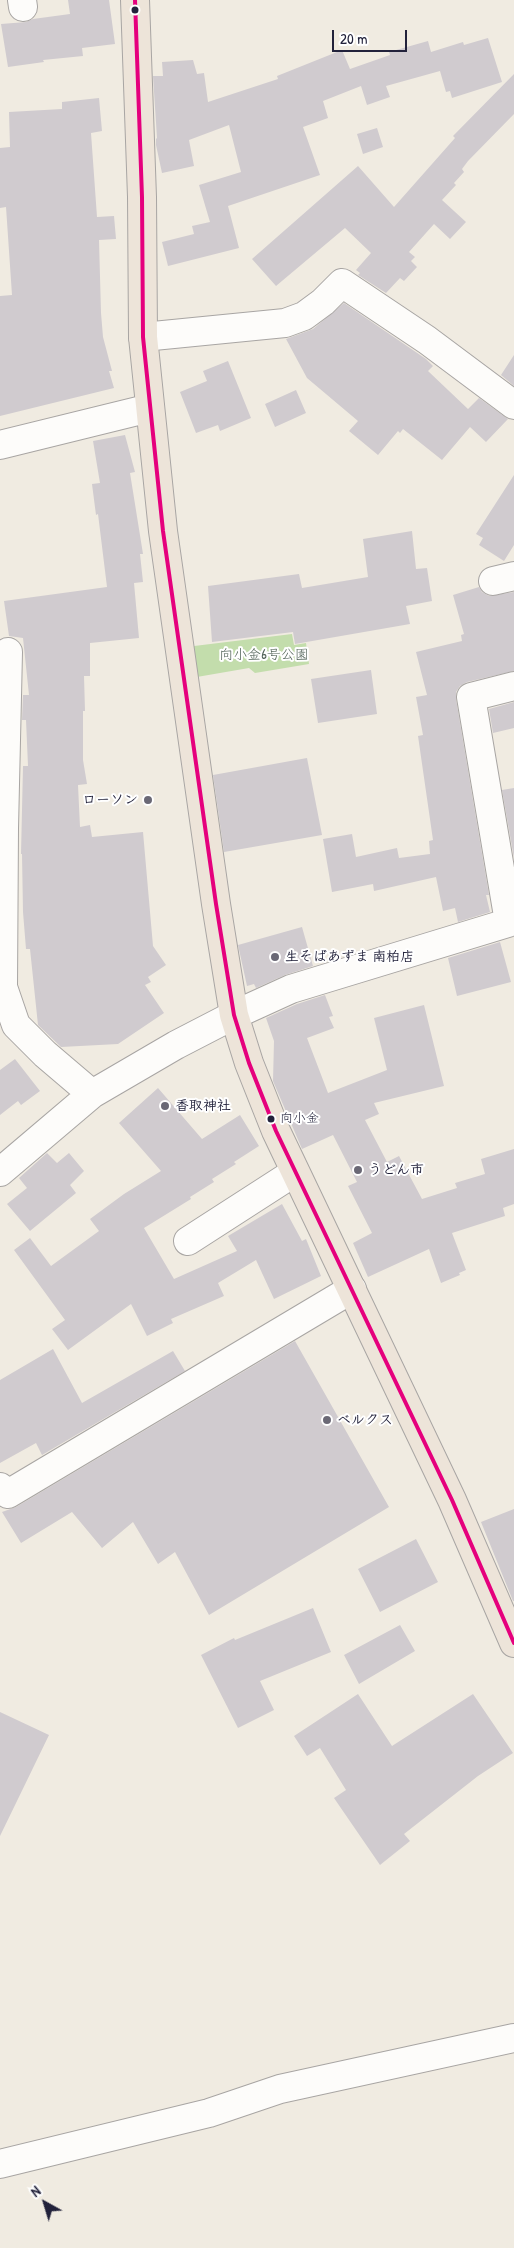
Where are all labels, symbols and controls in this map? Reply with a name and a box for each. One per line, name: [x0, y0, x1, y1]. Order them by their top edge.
unlabelled marker: [130, 5, 140, 15]
scale bar: [334, 20, 409, 52]
text: 20 m: [340, 28, 367, 49]
park label: 向小金6号公園: [219, 647, 309, 663]
place label: ローソン: [82, 792, 138, 808]
marker: ローソン: [142, 794, 154, 806]
place label: 生そばあずま 南柏店: [285, 949, 414, 965]
marker: 生そばあずま 南柏店: [269, 951, 281, 963]
place label: 香取神社: [175, 1098, 231, 1114]
marker: 香取神社: [159, 1100, 171, 1112]
place label: 向小金: [280, 1111, 319, 1127]
marker: 向小金: [266, 1114, 276, 1124]
place label: うどん市: [368, 1162, 424, 1178]
marker: うどん市: [352, 1164, 364, 1176]
place label: ベルクス: [337, 1412, 393, 1428]
marker: ベルクス: [321, 1414, 333, 1426]
north arrow: [20, 2178, 70, 2228]
text: N: [26, 2181, 44, 2201]

